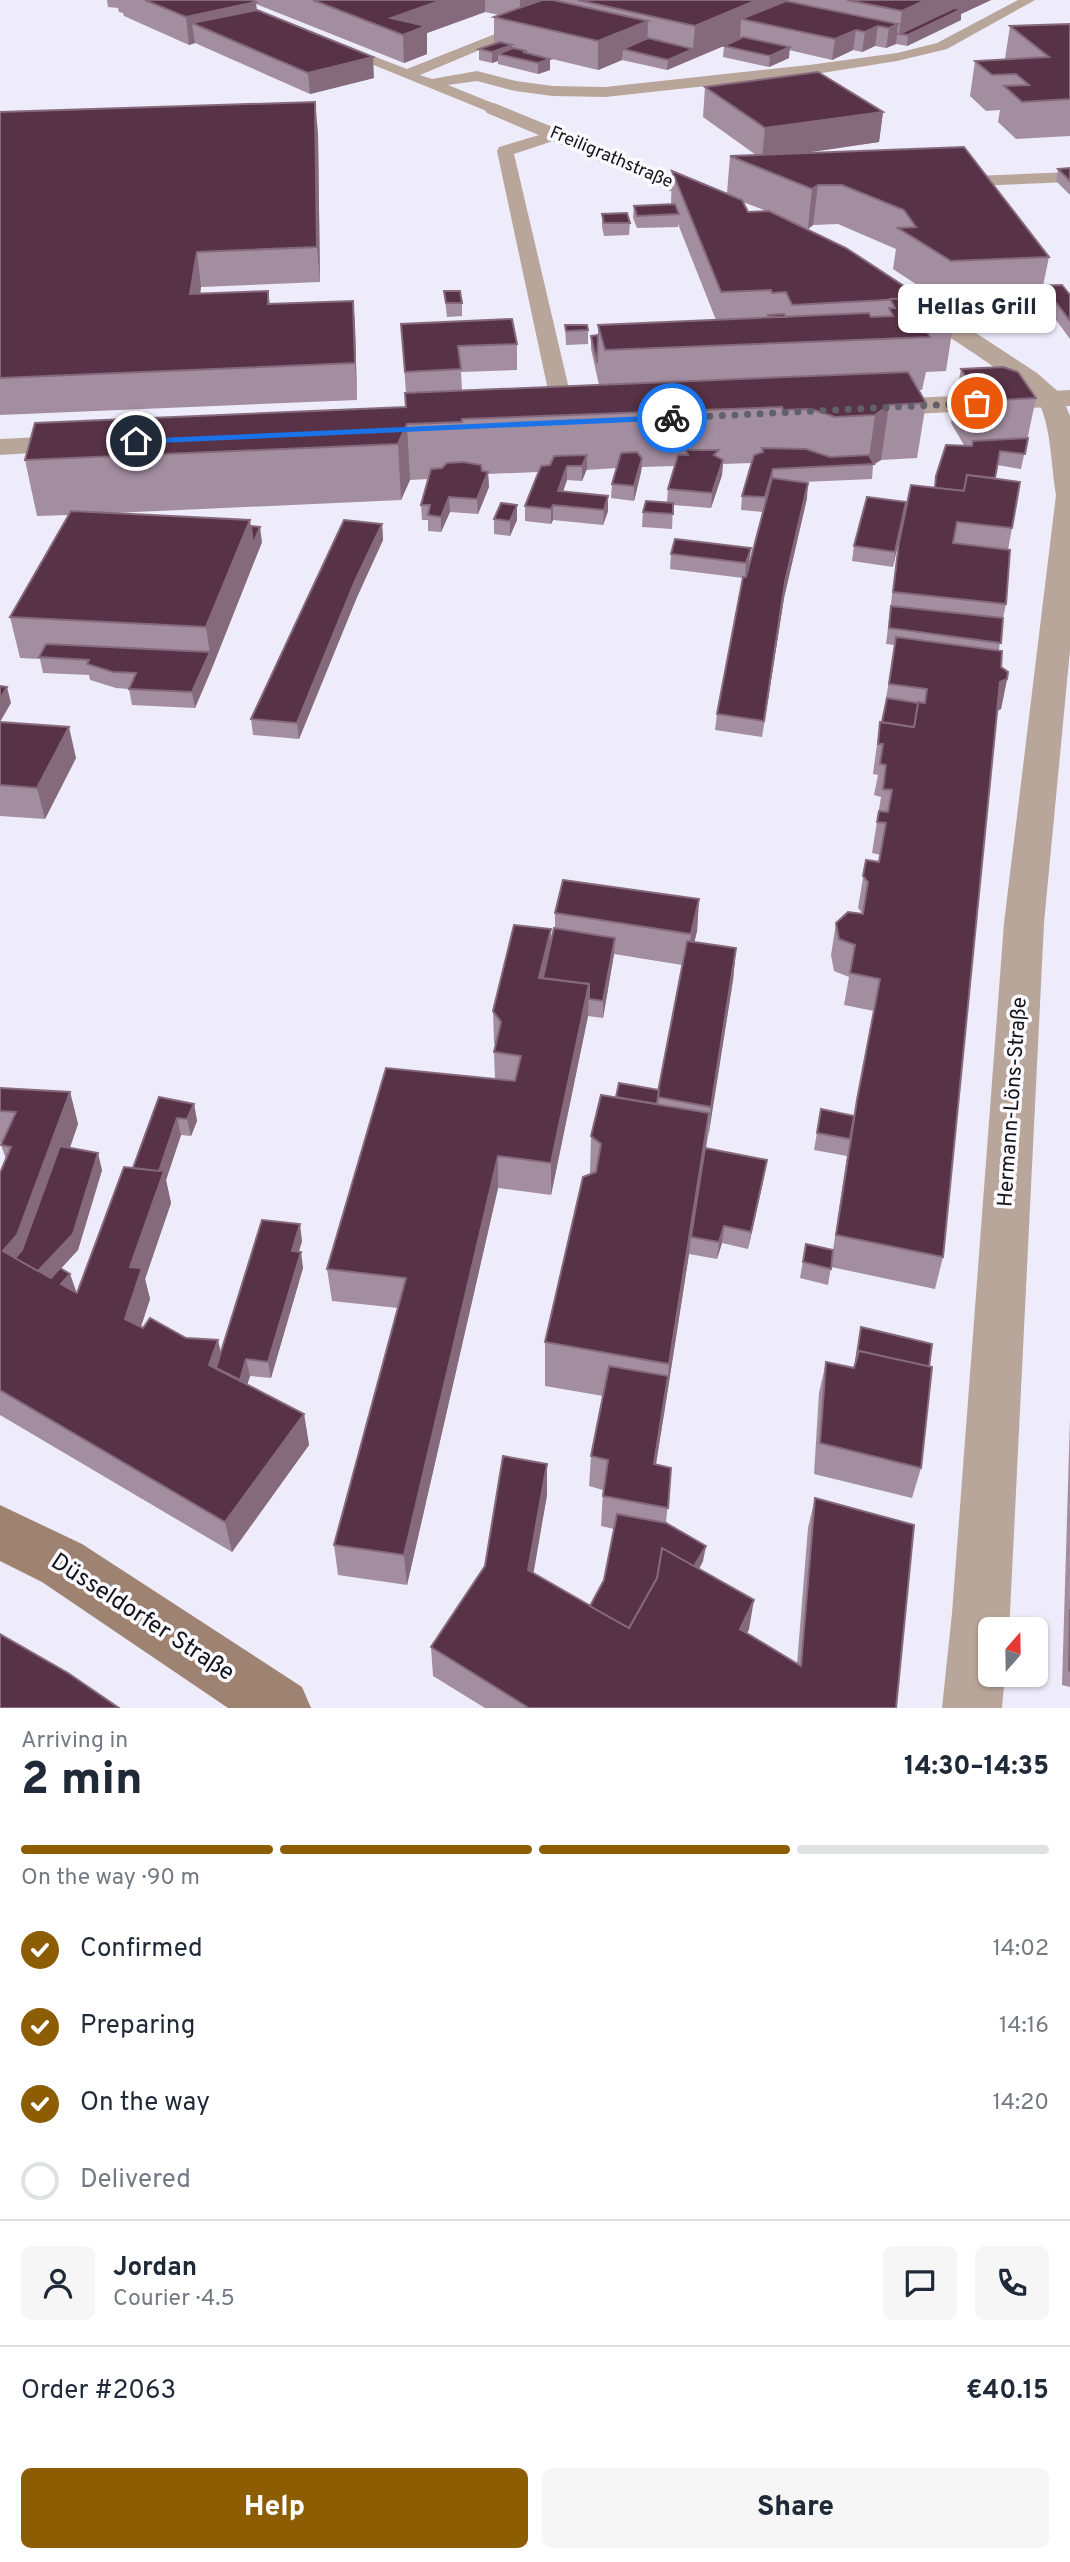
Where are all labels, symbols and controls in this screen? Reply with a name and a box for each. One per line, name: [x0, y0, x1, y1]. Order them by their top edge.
street label: Freiligrathstraße: [546, 122, 676, 194]
callout: Hellas Grill: [898, 284, 1056, 333]
text: Hellas Grill: [917, 294, 1037, 323]
pin: [947, 373, 1007, 433]
courier: [637, 383, 707, 453]
icon: bag: [958, 384, 996, 422]
icon: bike: [653, 399, 691, 437]
pin: [106, 411, 166, 471]
icon: home: [117, 422, 155, 460]
street label: Hermann-Löns-Straße: [992, 996, 1034, 1208]
street label: Düsseldorfer Straße: [44, 1547, 240, 1689]
north arrow: [978, 1617, 1048, 1687]
map controls: [978, 1617, 1048, 1687]
text: Arriving in: [21, 1727, 128, 1756]
text: 14:30–14:35: [904, 1751, 1049, 1784]
text: 2 min: [21, 1752, 143, 1811]
text: On the way · 90 m: [21, 1864, 200, 1893]
icon: check: [21, 1931, 59, 1969]
text: Confirmed: [80, 1933, 203, 1966]
text: 14:02: [993, 1935, 1049, 1964]
icon: check: [21, 2008, 59, 2046]
text: Preparing: [80, 2010, 195, 2043]
text: 14:16: [999, 2012, 1049, 2041]
icon: check: [21, 2085, 59, 2123]
text: On the way: [80, 2087, 210, 2120]
text: 14:20: [993, 2089, 1049, 2118]
text: Delivered: [80, 2164, 191, 2197]
button: person: [21, 2246, 95, 2320]
button: chat: [883, 2246, 957, 2320]
button: phone: [975, 2246, 1049, 2320]
text: Jordan: [113, 2252, 197, 2285]
text: Courier · 4.5: [113, 2285, 235, 2314]
text: Order #2063: [21, 2375, 176, 2408]
text: €40.15: [966, 2375, 1049, 2408]
button: Help: [21, 2468, 528, 2548]
button: Share: [542, 2468, 1049, 2548]

